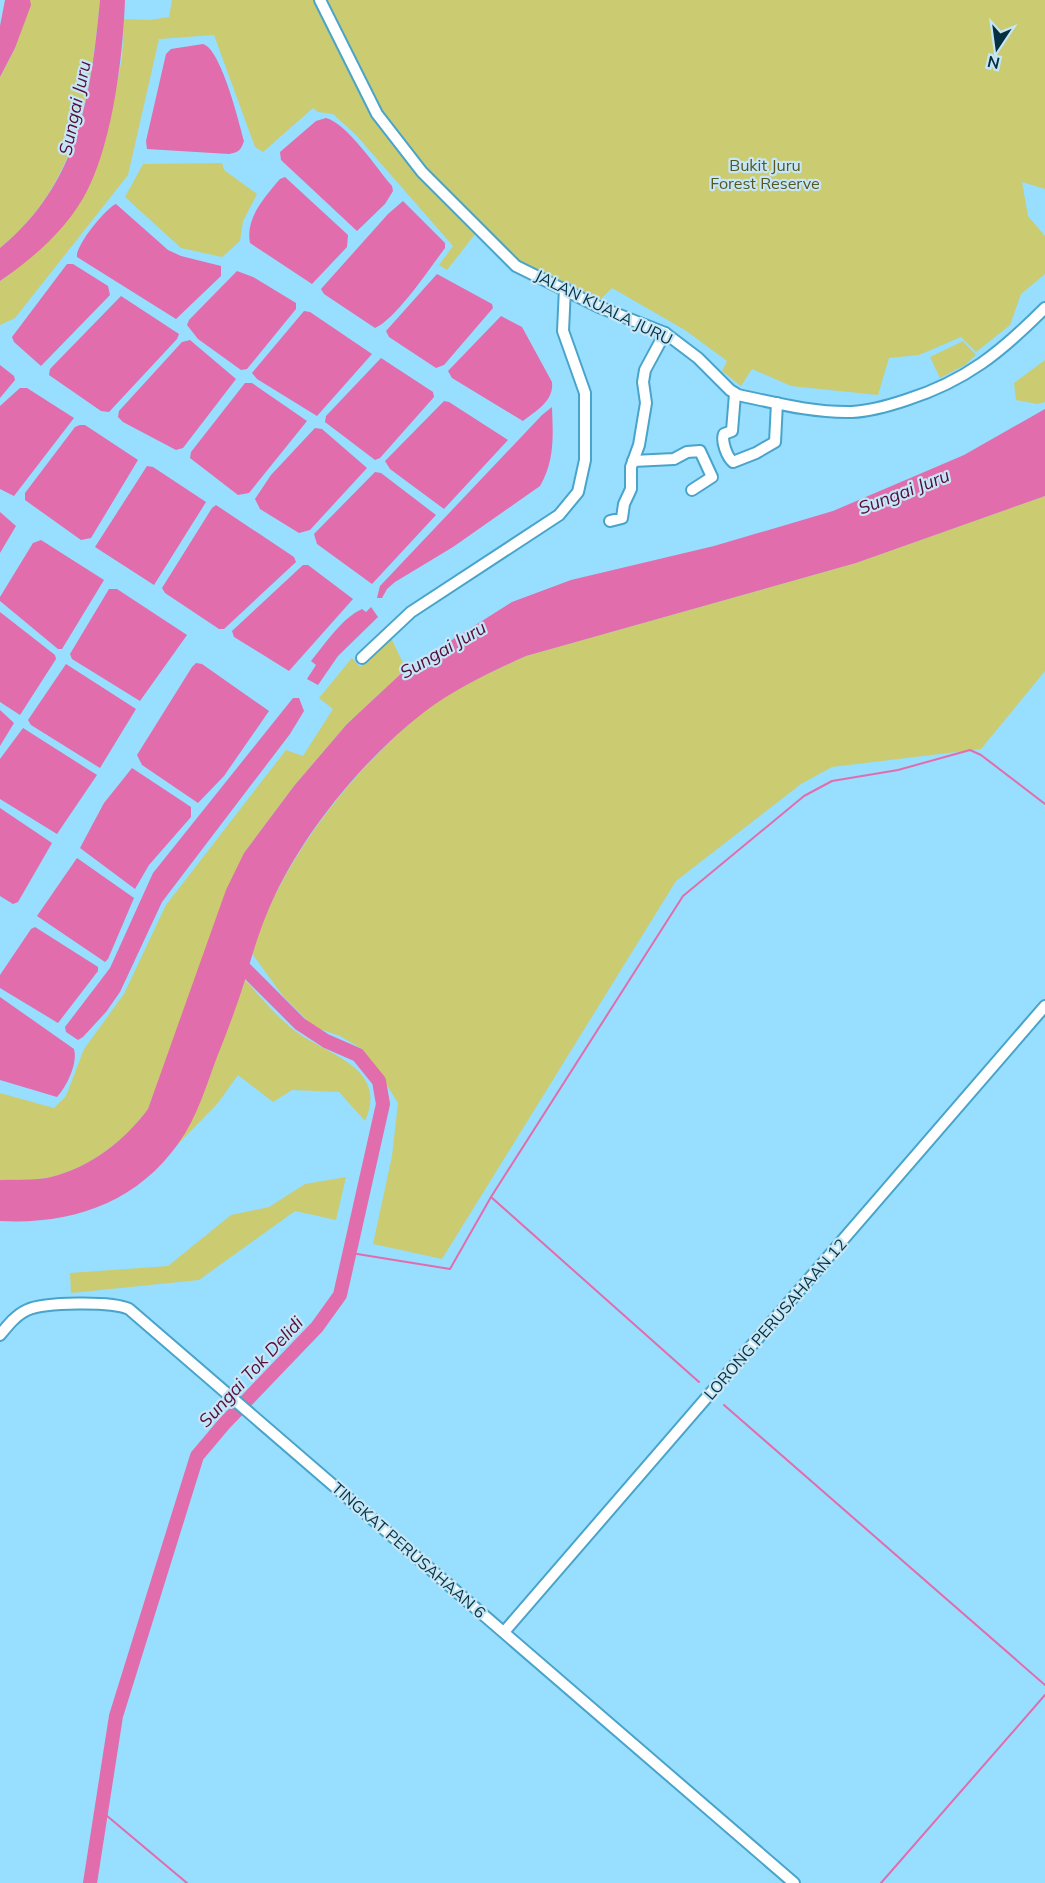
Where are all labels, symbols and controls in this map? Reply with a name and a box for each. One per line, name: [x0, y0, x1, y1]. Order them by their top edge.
north arrow: [967, 18, 1027, 78]
text: N: [985, 52, 1002, 74]
water label: Sungai Juru: [53, 59, 96, 157]
park label: Bukit Juru Forest Reserve: [710, 155, 820, 193]
street label: JALAN KUALA JURU: [532, 265, 676, 349]
water label: Sungai Juru: [855, 464, 953, 519]
water label: Sungai Juru: [395, 616, 490, 684]
street label: LORONG PERUSAHAAN 12: [700, 1234, 850, 1404]
water label: Sungai Tok Delidi: [193, 1311, 308, 1432]
street label: TINGKAT PERUSAHAAN 6: [328, 1478, 490, 1622]

